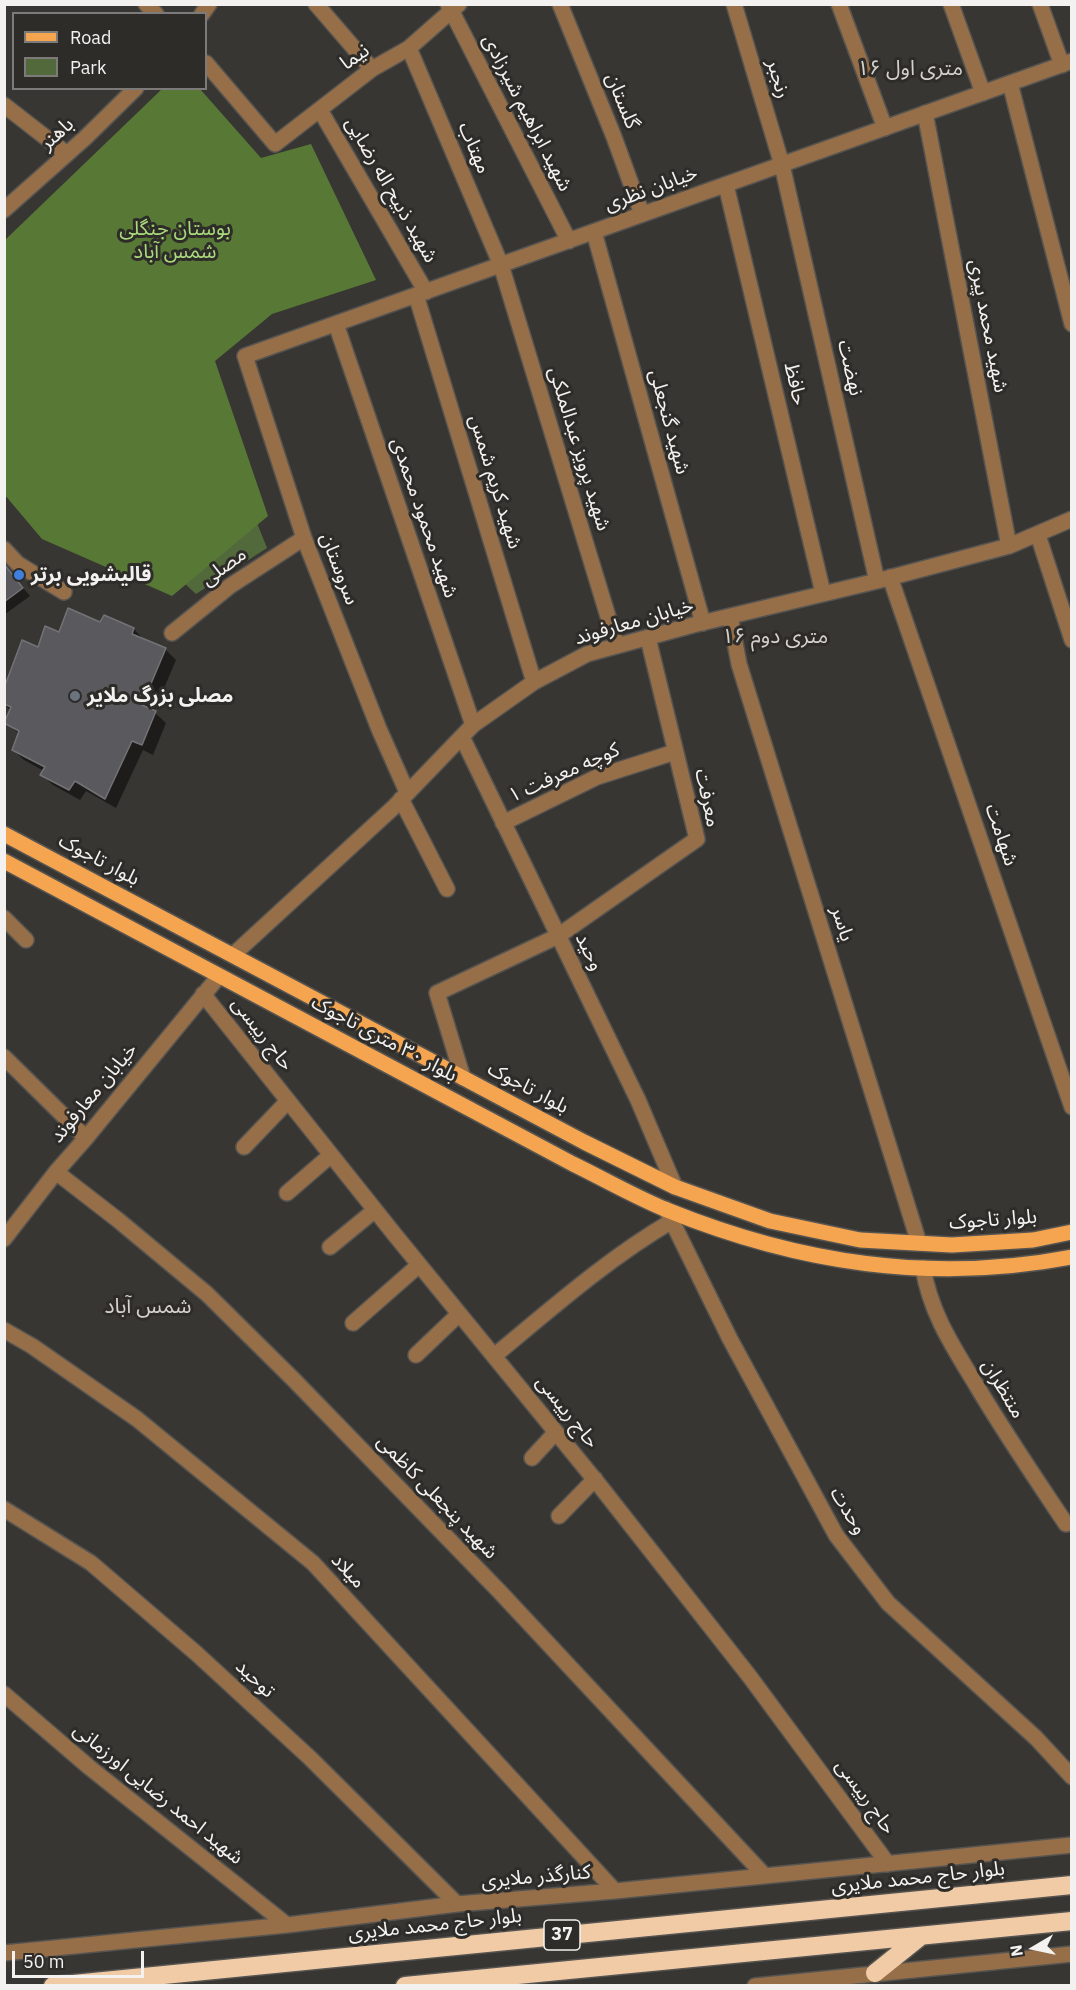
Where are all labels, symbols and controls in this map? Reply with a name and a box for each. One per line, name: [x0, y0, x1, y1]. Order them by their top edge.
legend: [12, 12, 207, 90]
text: Road: [70, 26, 111, 49]
street label: شهید ابراهیم شیرزادی: [477, 30, 577, 196]
street label: نیما: [336, 39, 374, 75]
text: Park: [70, 56, 106, 79]
district label: ۱۶ متری اول: [857, 56, 963, 82]
street label: رنجبر: [761, 57, 795, 101]
street label: گلستان: [600, 70, 644, 132]
street label: باهنر: [35, 113, 79, 155]
street label: شهید ذبیح اله رضایی: [339, 113, 443, 267]
street label: مهتاب: [452, 119, 496, 177]
street label: خیابان نظری: [601, 161, 701, 217]
park label: بوستان جنگلی شمس آباد: [119, 217, 231, 264]
street label: شهید محمد پیری: [963, 257, 1013, 395]
street label: نهضت: [832, 338, 868, 398]
street label: حافظ: [778, 360, 812, 408]
street label: شهید پرویز عبدالملکی: [543, 364, 615, 534]
street label: شهید گنجعلی: [643, 367, 695, 477]
street label: شهید کریم شمس: [463, 412, 527, 552]
street label: شهید محمود محمدی: [385, 435, 463, 601]
street label: سروستان: [314, 530, 364, 608]
street label: مصلی: [197, 543, 251, 591]
place label: قالیشویی برتر: [31, 563, 151, 587]
marker: قالیشویی برتر: [12, 568, 26, 582]
street label: خیابان معارفوند: [572, 594, 696, 650]
district label: ۱۶ متری دوم: [722, 624, 828, 650]
place label: مصلی بزرگ ملایر: [87, 684, 233, 708]
marker: مصلی بزرگ ملایر: [68, 689, 82, 703]
street label: کوچه معرفت ۱: [505, 738, 623, 808]
street label: معرفت: [689, 767, 725, 829]
street label: شهامت: [979, 801, 1023, 869]
street label: بلوار تاجوک: [54, 829, 144, 891]
street label: یاسر: [825, 904, 859, 944]
street label: وحید: [570, 929, 608, 975]
street label: بلوار ۳۰ متری تاجوک: [307, 990, 461, 1088]
street label: حاج رییسی: [226, 992, 298, 1076]
street label: خیابان معارفوند: [45, 1038, 143, 1148]
street label: بلوار تاجوک: [483, 1057, 573, 1119]
street label: بلوار تاجوک: [948, 1205, 1038, 1235]
district label: شمس آباد: [105, 1294, 191, 1320]
street label: منتظران: [976, 1355, 1030, 1423]
street label: حاج رییسی: [530, 1371, 604, 1453]
street label: شهید پنجعلی کاظمی: [371, 1430, 503, 1564]
street label: وحدت: [825, 1483, 871, 1539]
street label: میلاد: [326, 1548, 370, 1594]
street label: توحید: [230, 1655, 280, 1703]
street label: شهید احمد رضایی اورزمانی: [68, 1718, 248, 1870]
street label: حاج رییسی: [830, 1755, 900, 1839]
street label: بلوار حاج محمد ملایری: [830, 1857, 1006, 1899]
street label: کنارگذر ملایری: [480, 1860, 592, 1894]
street label: بلوار حاج محمد ملایری: [347, 1904, 523, 1946]
north arrow: [1004, 1918, 1064, 1978]
road number: 37: [544, 1920, 580, 1950]
scale bar: [15, 1939, 147, 1977]
text: N: [1005, 1944, 1027, 1958]
text: 50 m: [23, 1950, 65, 1973]

